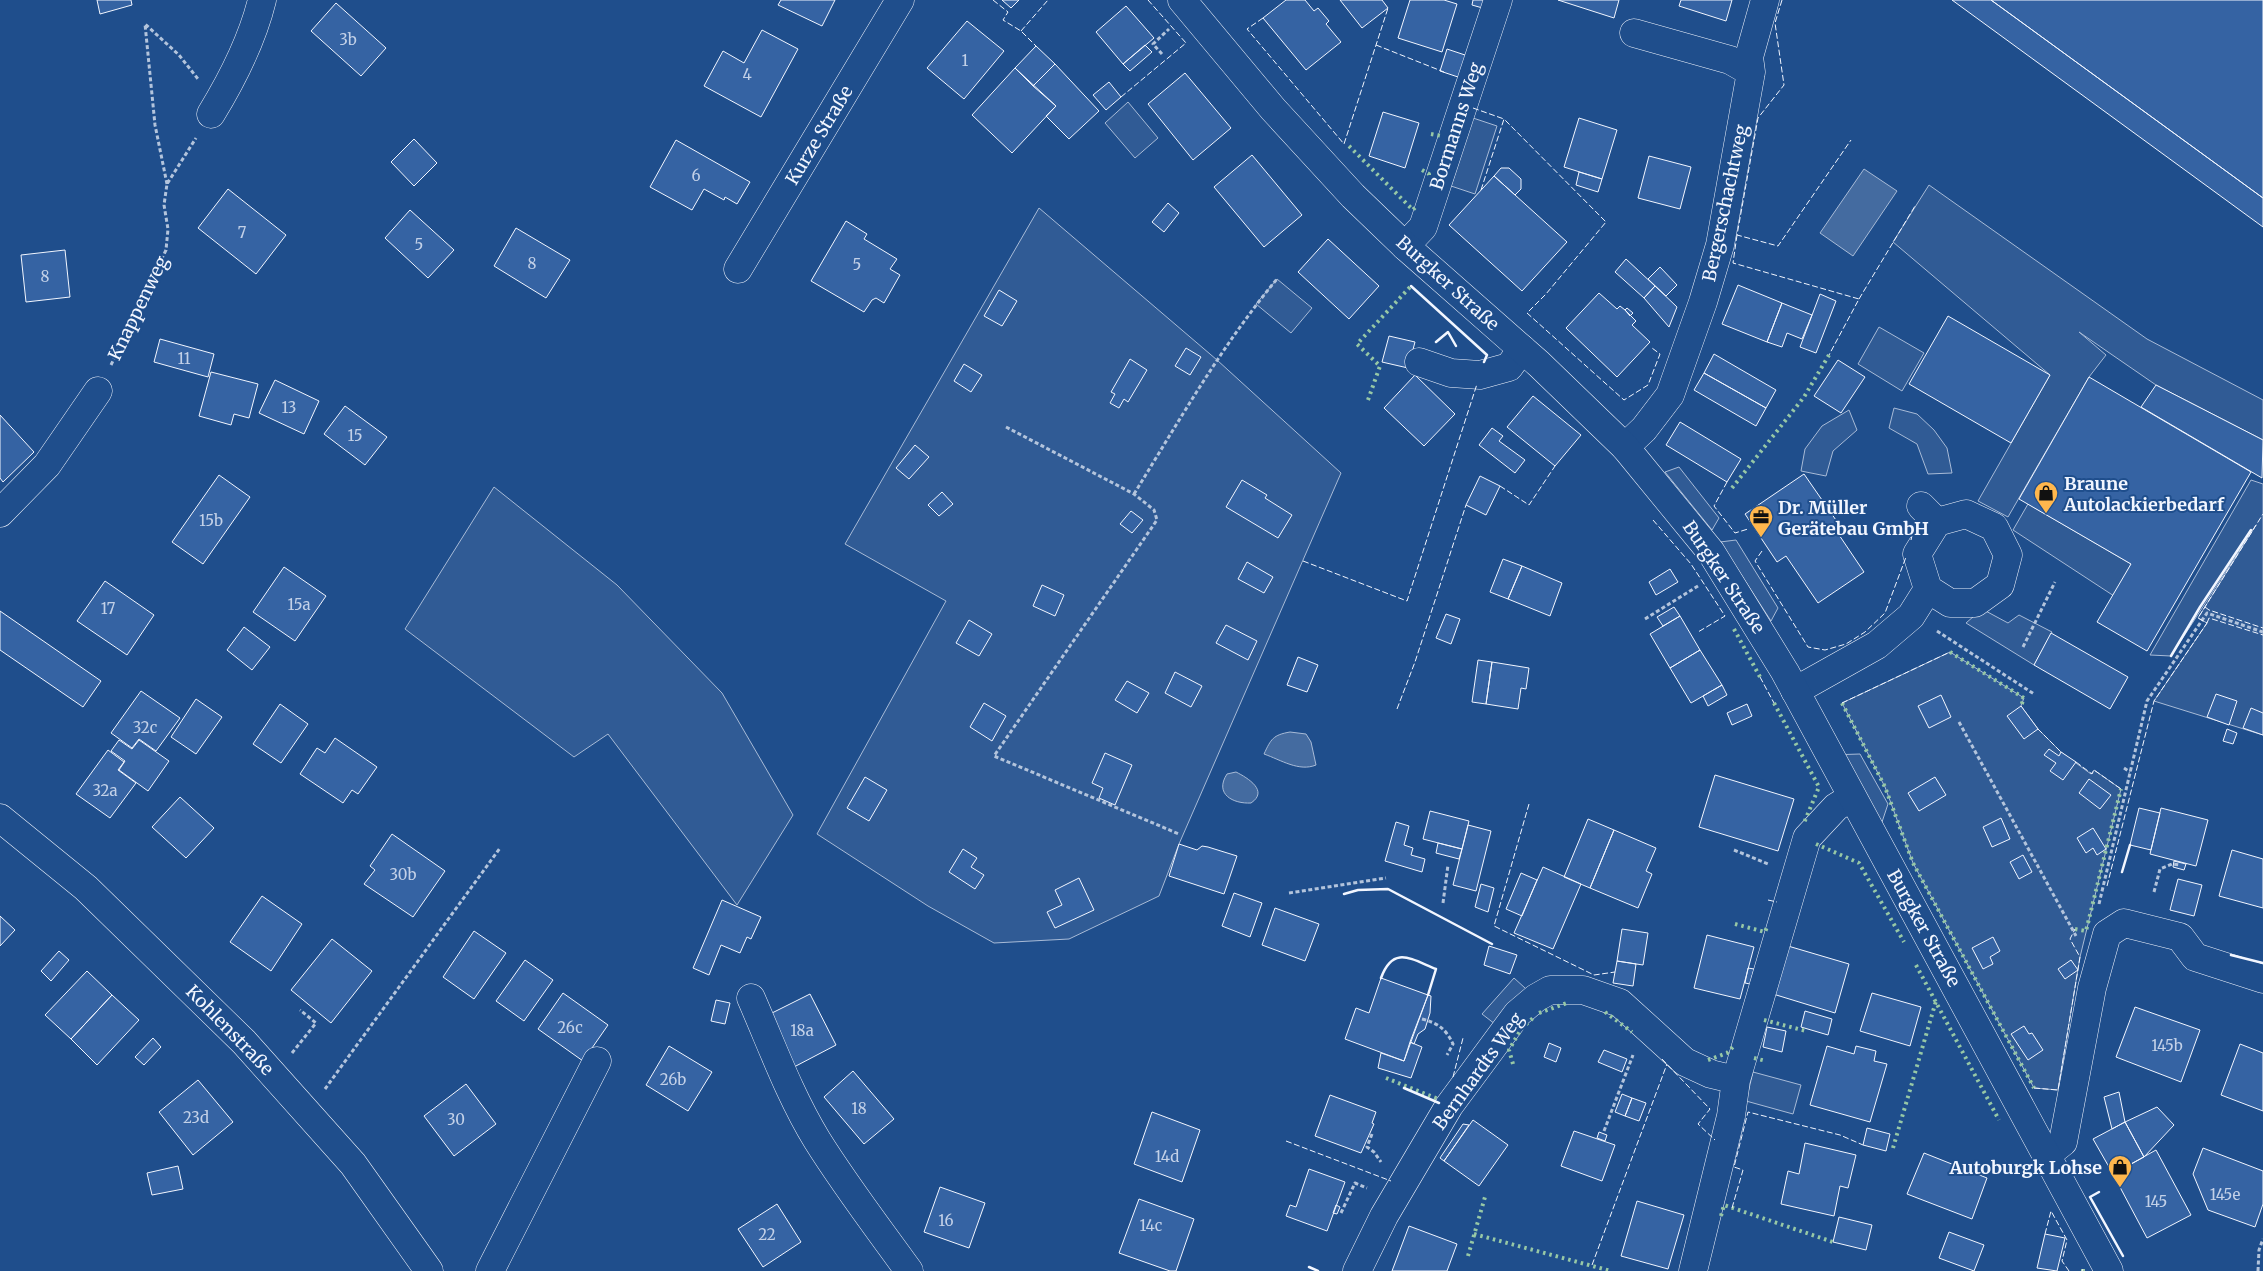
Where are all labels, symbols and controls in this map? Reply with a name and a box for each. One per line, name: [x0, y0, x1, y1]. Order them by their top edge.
house number: 3b: [339, 30, 357, 49]
house number: 1: [962, 51, 969, 70]
street label: Bormanns Weg: [1425, 59, 1488, 193]
house number: 4: [742, 65, 752, 84]
street label: Kurze Straße: [780, 81, 858, 189]
street label: Bergerschachtweg: [1697, 122, 1753, 284]
house number: 6: [691, 166, 701, 185]
house number: 7: [238, 223, 247, 242]
street label: Burgker Straße: [1392, 231, 1504, 335]
house number: 5: [415, 235, 423, 254]
street label: Knappenweg: [103, 252, 173, 364]
house number: 8: [528, 254, 537, 273]
house number: 5: [853, 255, 861, 274]
house number: 8: [41, 267, 50, 286]
house number: 11: [177, 349, 191, 368]
house number: 13: [282, 398, 296, 417]
house number: 15: [347, 426, 363, 445]
place label: Braune Autolackierbedarf: [2063, 472, 2225, 516]
shop icon: Braune Autolackierbedarf: [2033, 480, 2059, 514]
place label: Dr. Müller Gerätebau GmbH: [1778, 496, 1929, 540]
office icon: Dr. Müller Gerätebau GmbH: [1748, 504, 1774, 538]
house number: 15b: [199, 511, 223, 530]
street label: Burgker Straße: [1678, 516, 1770, 638]
house number: 15a: [287, 595, 311, 614]
house number: 17: [101, 599, 116, 618]
house number: 32c: [133, 718, 158, 737]
house number: 32a: [92, 781, 118, 800]
house number: 30b: [389, 865, 417, 884]
street label: Burgker Straße: [1882, 865, 1966, 991]
street label: Kohlenstraße: [181, 980, 279, 1080]
street label: Bernhardts Weg: [1428, 1008, 1528, 1134]
house number: 26c: [557, 1018, 583, 1037]
house number: 18a: [790, 1021, 814, 1040]
house number: 145b: [2151, 1036, 2183, 1055]
house number: 26b: [660, 1070, 686, 1089]
house number: 18: [851, 1099, 867, 1118]
house number: 23d: [183, 1108, 209, 1127]
house number: 30: [447, 1110, 465, 1129]
house number: 14d: [1155, 1147, 1179, 1166]
shop icon: Autoburgk Lohse: [2107, 1154, 2133, 1188]
place label: Autoburgk Lohse: [1949, 1156, 2102, 1179]
house number: 145e: [2210, 1185, 2240, 1204]
house number: 145: [2145, 1192, 2167, 1211]
house number: 16: [938, 1211, 954, 1230]
house number: 14c: [1140, 1216, 1163, 1235]
house number: 22: [758, 1225, 776, 1244]

